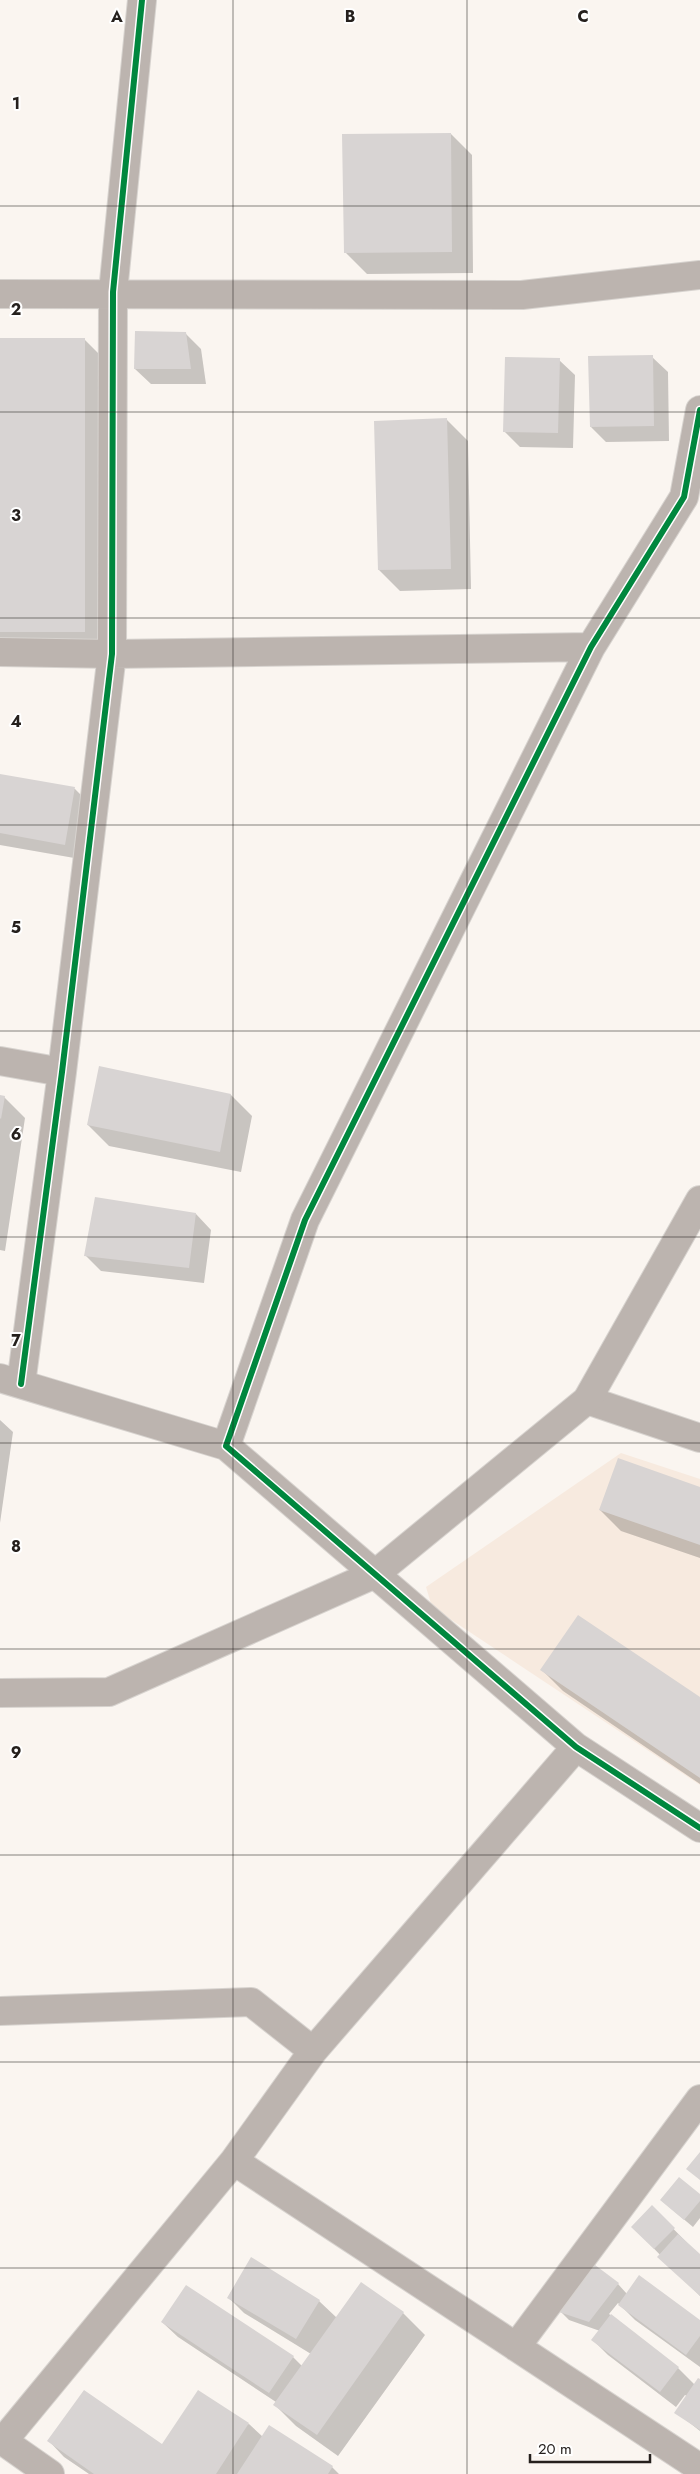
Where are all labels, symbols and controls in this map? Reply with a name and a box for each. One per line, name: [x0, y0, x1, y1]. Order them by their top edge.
text: A: [110, 5, 123, 28]
text: B: [345, 5, 355, 28]
text: C: [577, 5, 589, 28]
text: 1: [12, 92, 20, 115]
text: 2: [11, 298, 21, 321]
text: 3: [11, 504, 21, 527]
text: 4: [10, 710, 22, 733]
text: 5: [11, 916, 21, 939]
text: 6: [11, 1123, 21, 1146]
text: 7: [11, 1329, 21, 1352]
text: 8: [11, 1535, 21, 1558]
text: 9: [11, 1741, 21, 1764]
scale bar: [530, 2432, 650, 2464]
text: 20 m: [538, 2438, 572, 2460]

